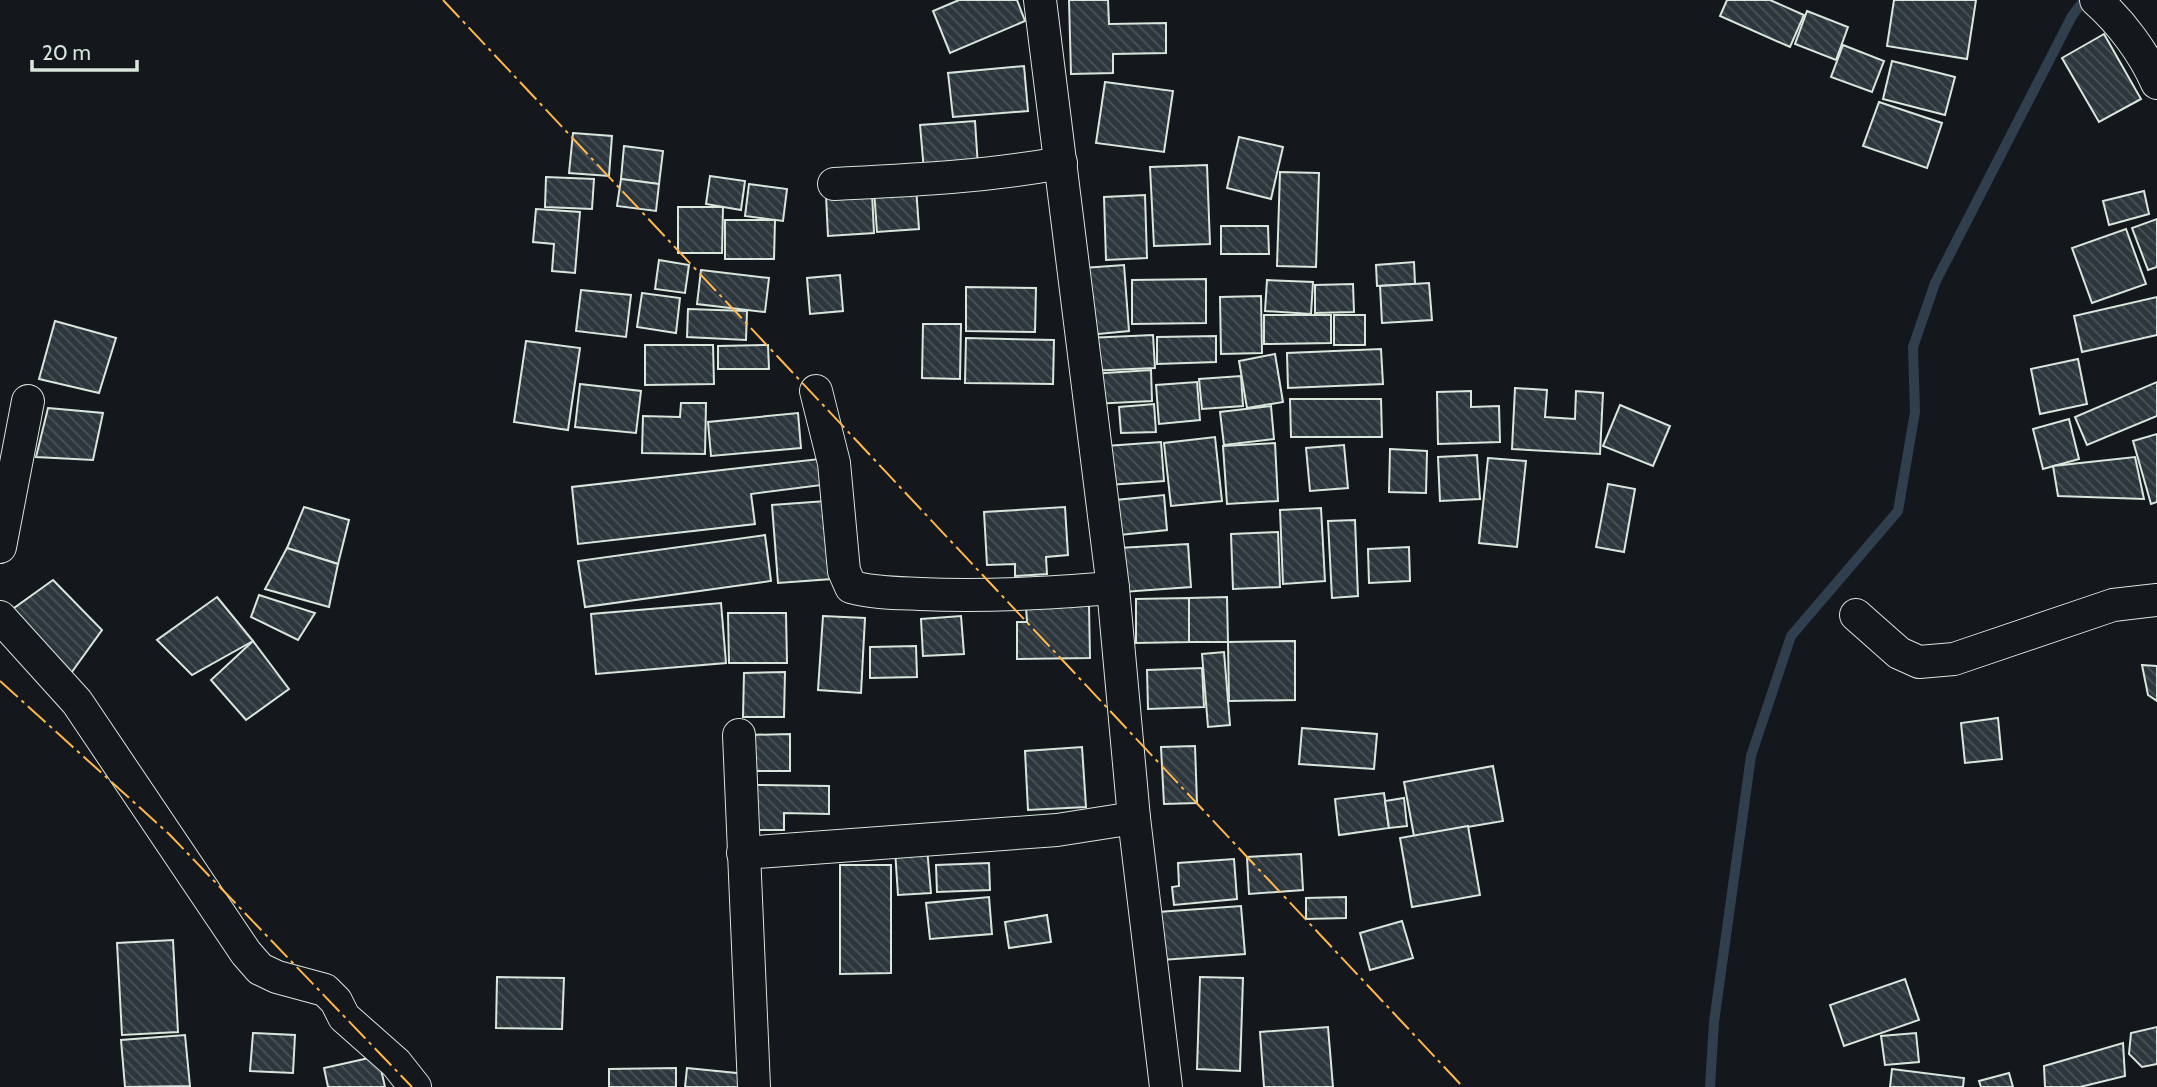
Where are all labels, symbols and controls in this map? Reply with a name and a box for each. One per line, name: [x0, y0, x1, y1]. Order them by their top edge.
scale bar: [32, 28, 136, 72]
text: 20 m: [42, 40, 91, 65]

